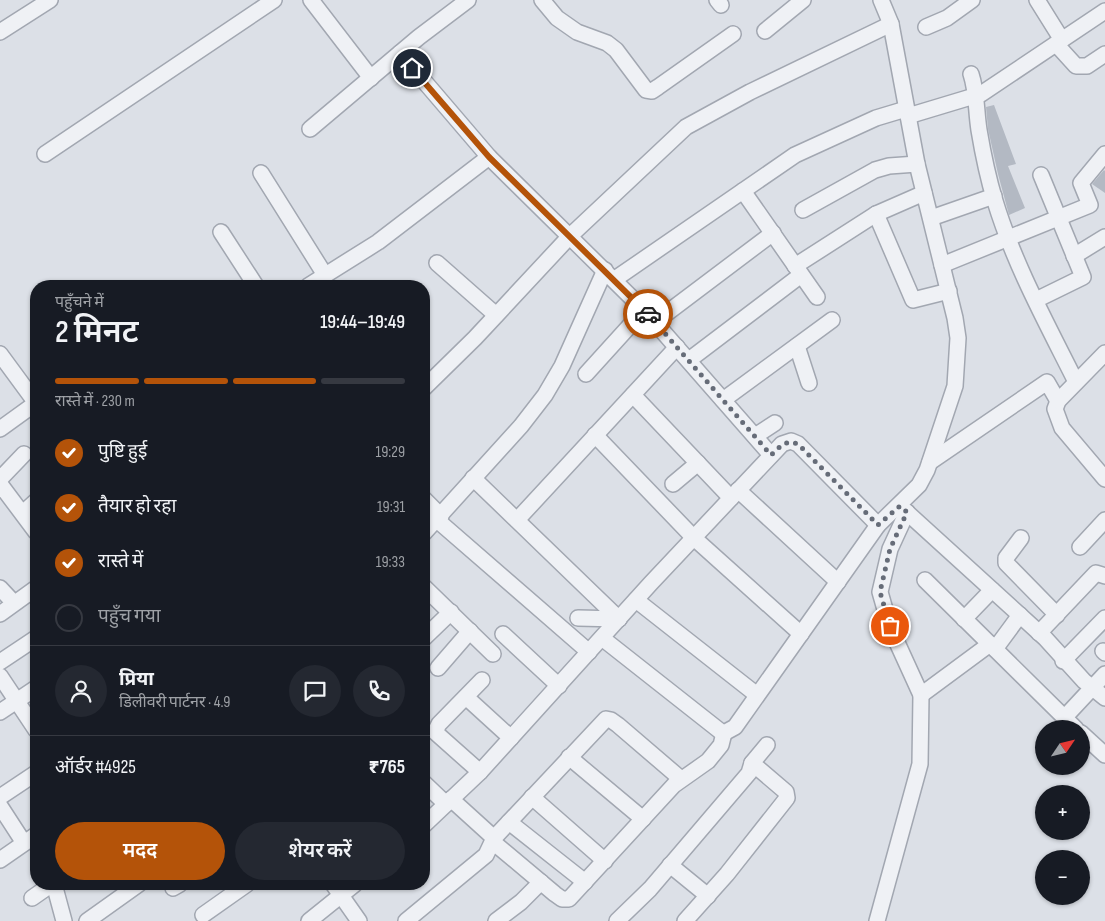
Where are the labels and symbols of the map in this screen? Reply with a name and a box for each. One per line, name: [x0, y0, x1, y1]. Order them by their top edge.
pin: [391, 47, 433, 89]
courier: [623, 289, 673, 339]
pin: [869, 605, 911, 647]
north arrow: [1035, 720, 1090, 775]

